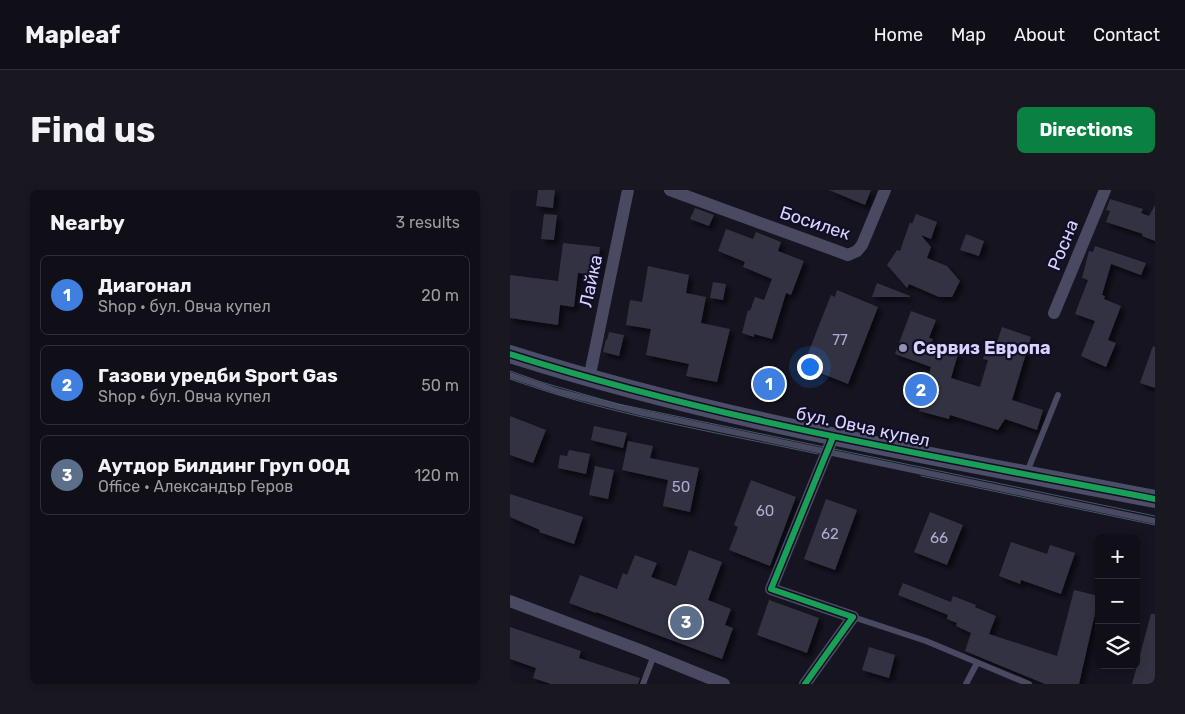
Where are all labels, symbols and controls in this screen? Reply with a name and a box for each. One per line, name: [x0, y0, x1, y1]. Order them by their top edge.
text: Mapleaf: [25, 21, 120, 49]
text: Home: [874, 24, 923, 46]
text: Map: [951, 24, 986, 46]
text: About: [1014, 24, 1065, 46]
text: Contact: [1093, 24, 1160, 46]
button: Directions: [1017, 107, 1155, 153]
text: Find us: [30, 109, 155, 151]
street label: Босилек: [777, 201, 853, 245]
text: Nearby: [50, 210, 125, 235]
text: 3 results: [395, 213, 460, 232]
street label: Росна: [1043, 216, 1083, 274]
street label: Лайка: [575, 253, 607, 309]
text: Диагонал: [98, 274, 192, 297]
text: 1: [63, 286, 71, 305]
text: 20 m: [421, 286, 459, 305]
text: Shop · бул. Овча купел: [98, 297, 271, 316]
house number: 77: [832, 331, 848, 349]
place label: Сервиз Европа: [913, 337, 1051, 359]
marker: Сервиз Европа: [897, 342, 909, 354]
your location: [797, 354, 823, 380]
text: Газови уредби Sport Gas: [98, 364, 338, 387]
pin: 1: [753, 365, 785, 403]
pin: 2: [905, 371, 937, 409]
text: 2: [62, 376, 72, 395]
text: 50 m: [421, 376, 459, 395]
text: Shop · бул. Овча купел: [98, 387, 271, 406]
street label: бул. Овча купел: [794, 402, 932, 452]
text: Аутдор Билдинг Груп ООД: [98, 454, 350, 477]
text: 3: [62, 466, 72, 485]
text: 120 m: [414, 466, 459, 485]
text: Office · Александър Геров: [98, 477, 293, 496]
house number: 50: [672, 478, 690, 496]
house number: 60: [756, 502, 774, 520]
house number: 62: [821, 525, 839, 543]
house number: 66: [930, 529, 948, 547]
map controls: [1095, 534, 1140, 669]
button: +: [1095, 534, 1140, 579]
button: −: [1095, 579, 1140, 624]
pin: 3: [670, 603, 702, 641]
button: layers: [1095, 624, 1140, 669]

